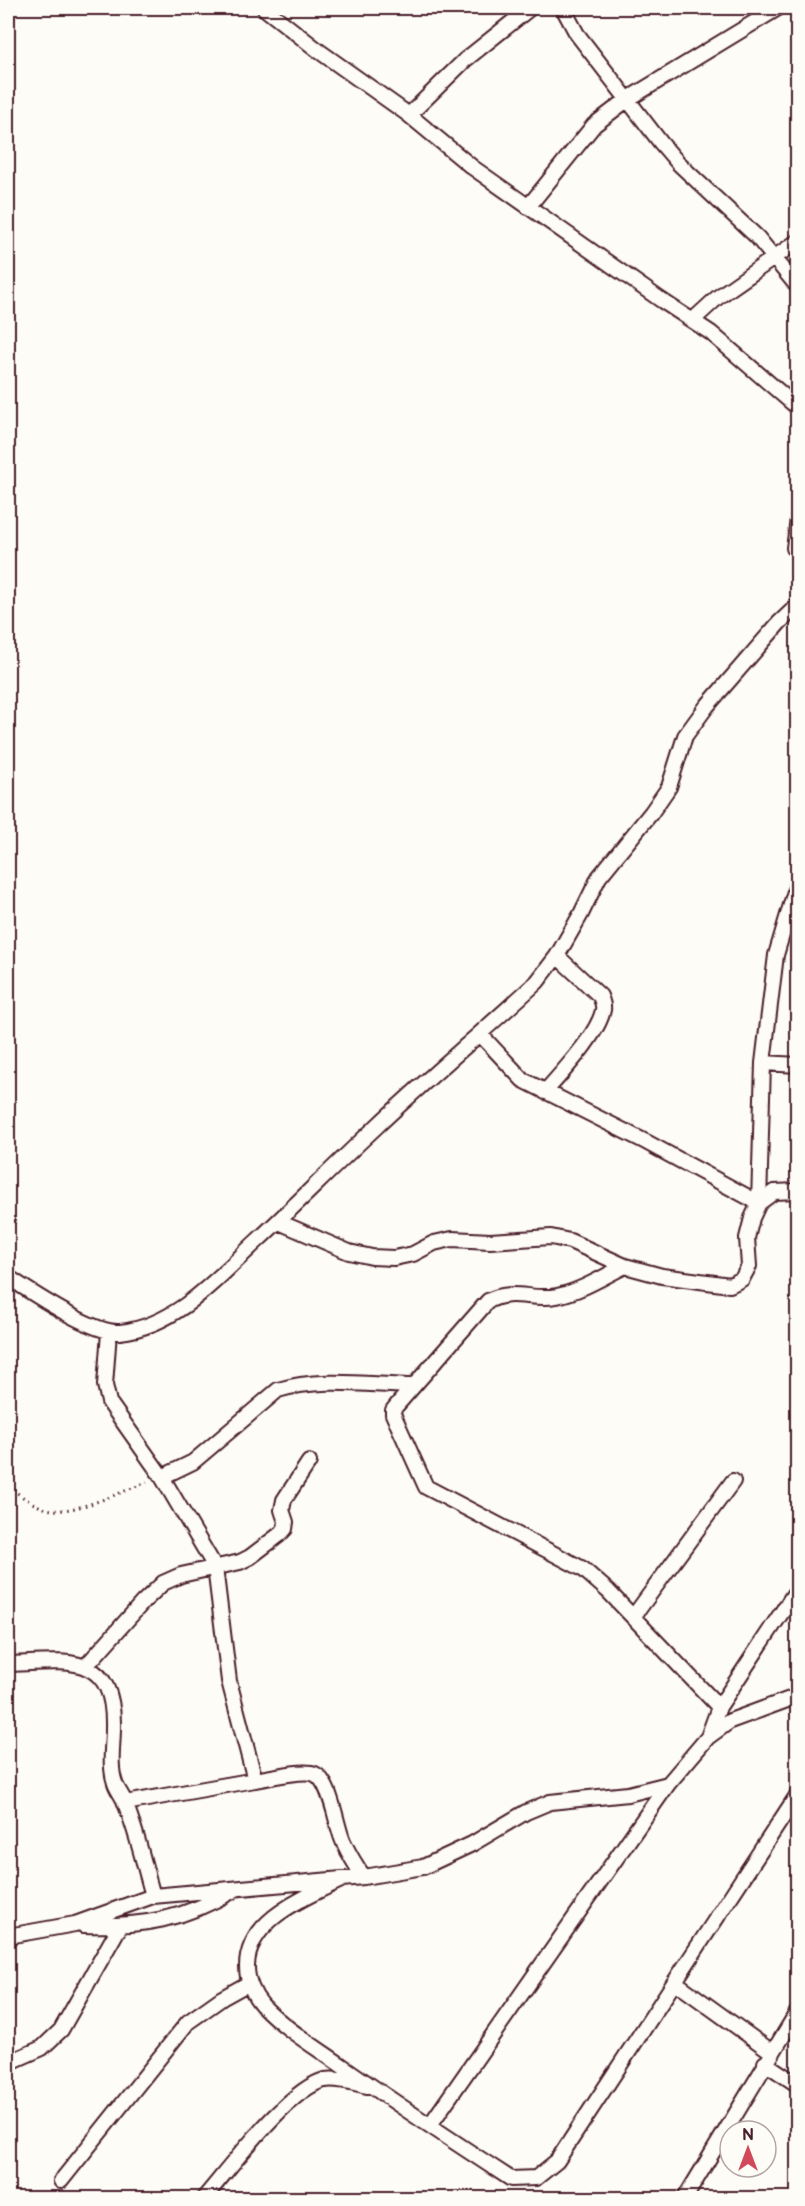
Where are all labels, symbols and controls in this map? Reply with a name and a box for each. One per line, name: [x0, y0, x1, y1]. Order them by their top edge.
north arrow: [718, 2119, 778, 2179]
text: N: [742, 2126, 754, 2145]

